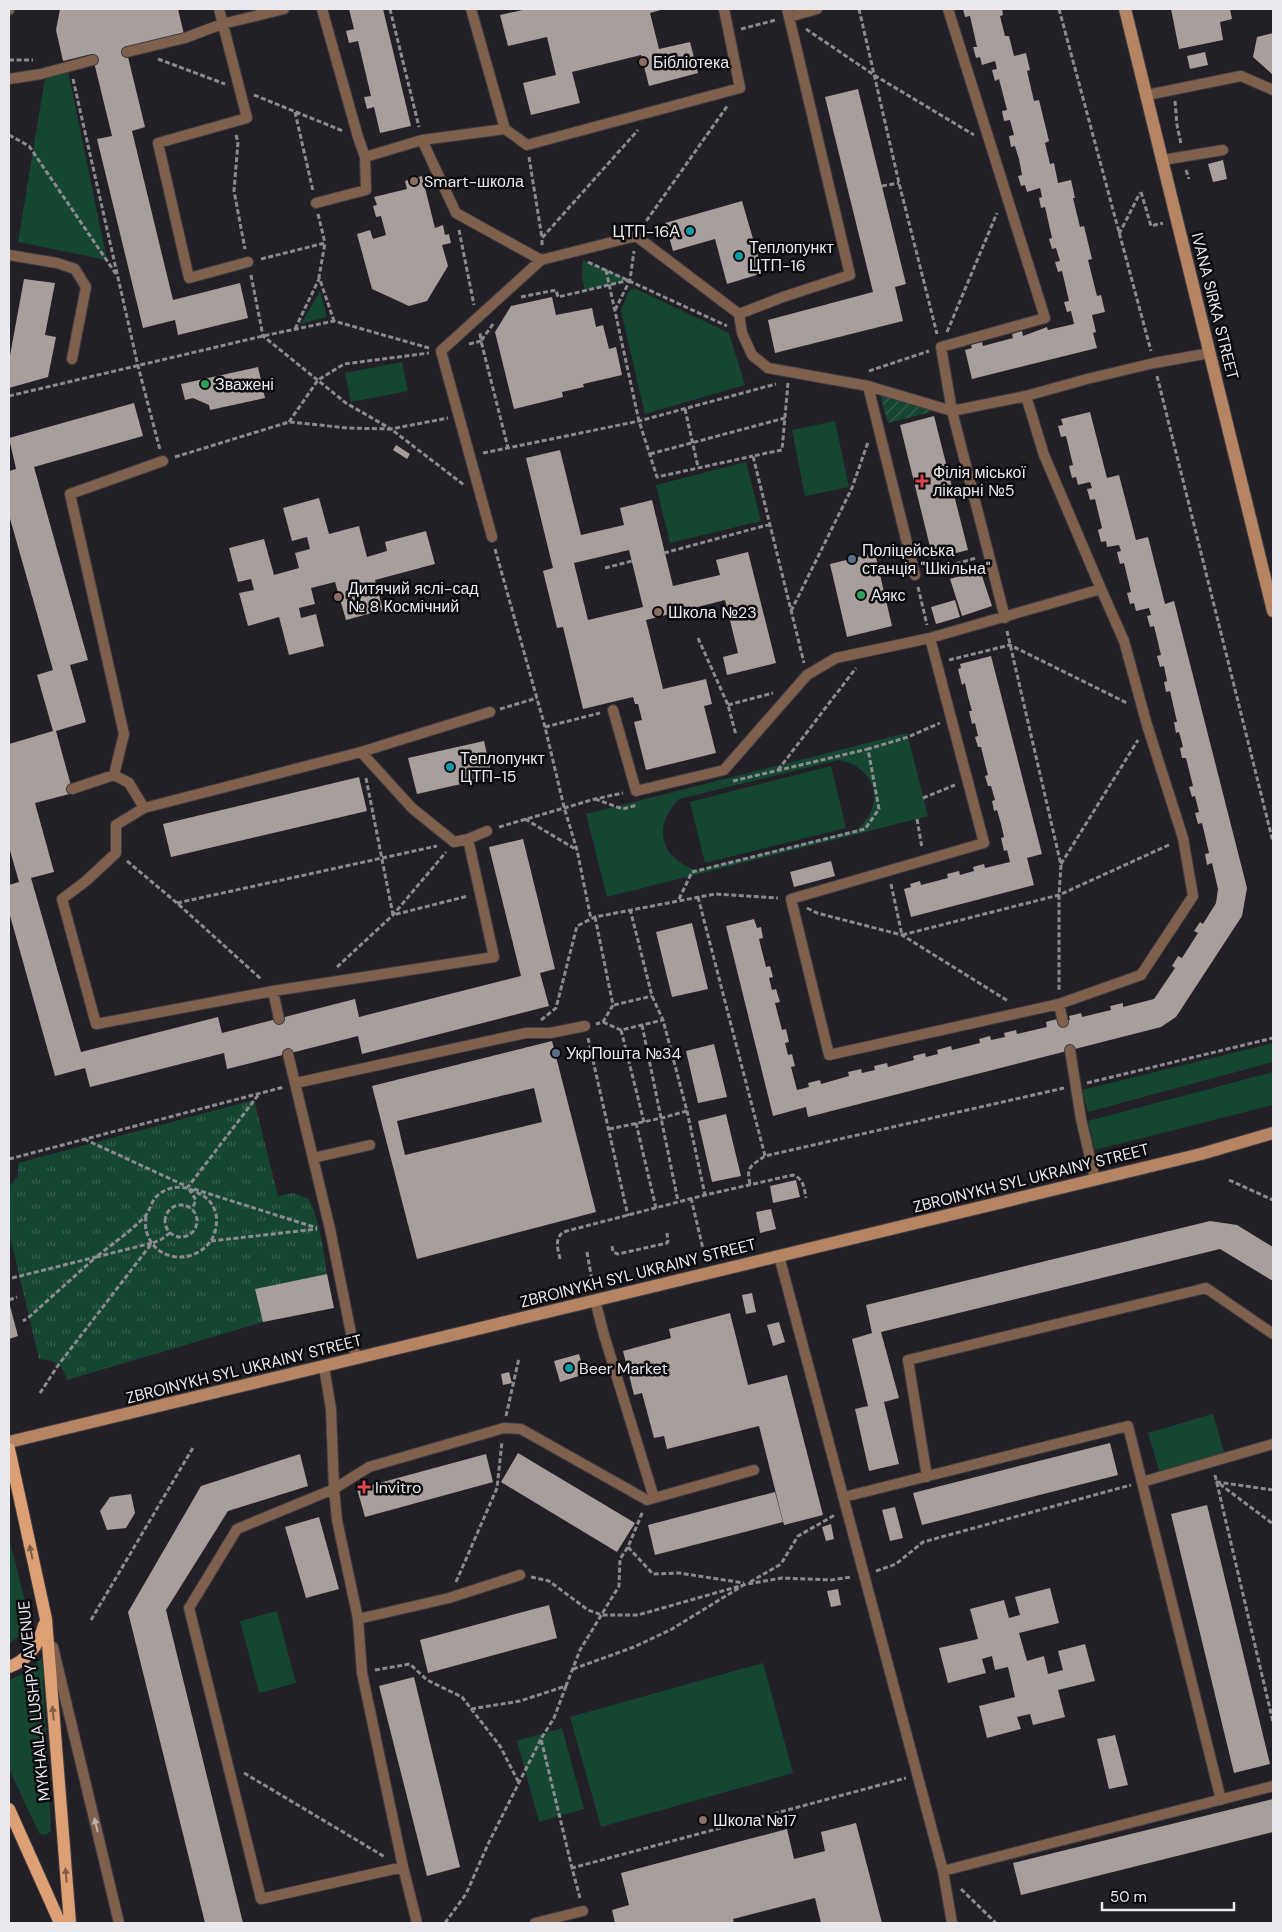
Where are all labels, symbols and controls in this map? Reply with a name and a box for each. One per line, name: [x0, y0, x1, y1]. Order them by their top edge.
place label: Бібліотека: [653, 52, 729, 73]
marker: Бібліотека: [637, 56, 649, 68]
place label: Smart-школа: [424, 171, 524, 192]
marker: Smart-школа: [408, 175, 420, 187]
place label: ЦТП-16А: [613, 221, 680, 242]
marker: ЦТП-16А: [684, 225, 696, 237]
street label: IVANA SIRKA STREET: [1187, 230, 1243, 382]
place label: Теплопункт ЦТП-16: [749, 237, 835, 276]
marker: Теплопункт ЦТП-16: [733, 250, 745, 262]
place label: Зважені: [215, 374, 274, 395]
marker: Зважені: [199, 378, 211, 390]
place label: Філія міської лікарні №5: [933, 462, 1026, 501]
marker: Філія міської лікарні №5: [915, 474, 929, 488]
place label: Поліцейська станція "Шкільна": [862, 540, 991, 579]
marker: Поліцейська станція "Шкільна": [846, 553, 858, 565]
place label: Дитячий яслі-сад № 8 Космічний: [348, 578, 479, 617]
place label: Аякс: [871, 585, 906, 606]
marker: Аякс: [855, 589, 867, 601]
marker: Дитячий яслі-сад № 8 Космічний: [332, 591, 344, 603]
place label: Школа №23: [668, 602, 757, 623]
marker: Школа №23: [652, 606, 664, 618]
place label: Теплопункт ЦТП-15: [460, 748, 546, 787]
marker: Теплопункт ЦТП-15: [444, 761, 456, 773]
place label: УкрПошта №34: [566, 1043, 682, 1064]
marker: УкрПошта №34: [550, 1047, 562, 1059]
street label: ZBROINYKH SYL UKRAINY STREET: [911, 1138, 1151, 1218]
street label: ZBROINYKH SYL UKRAINY STREET: [518, 1233, 758, 1313]
street label: ZBROINYKH SYL UKRAINY STREET: [124, 1329, 364, 1409]
place label: Beer Market: [579, 1358, 668, 1379]
marker: Beer Market: [563, 1362, 575, 1374]
place label: Invitro: [375, 1477, 421, 1498]
marker: Invitro: [357, 1480, 371, 1494]
one-way arrow: [27, 1545, 35, 1560]
street label: MYKHAILA LUSHPY AVENUE: [13, 1600, 55, 1802]
one-way arrow: [49, 1704, 57, 1720]
place label: Школа №17: [713, 1810, 797, 1831]
marker: Школа №17: [697, 1814, 709, 1826]
one-way arrow: [92, 1817, 100, 1832]
one-way arrow: [62, 1866, 70, 1882]
scale bar: [1102, 1880, 1234, 1912]
text: 50 m: [1110, 1887, 1147, 1907]

